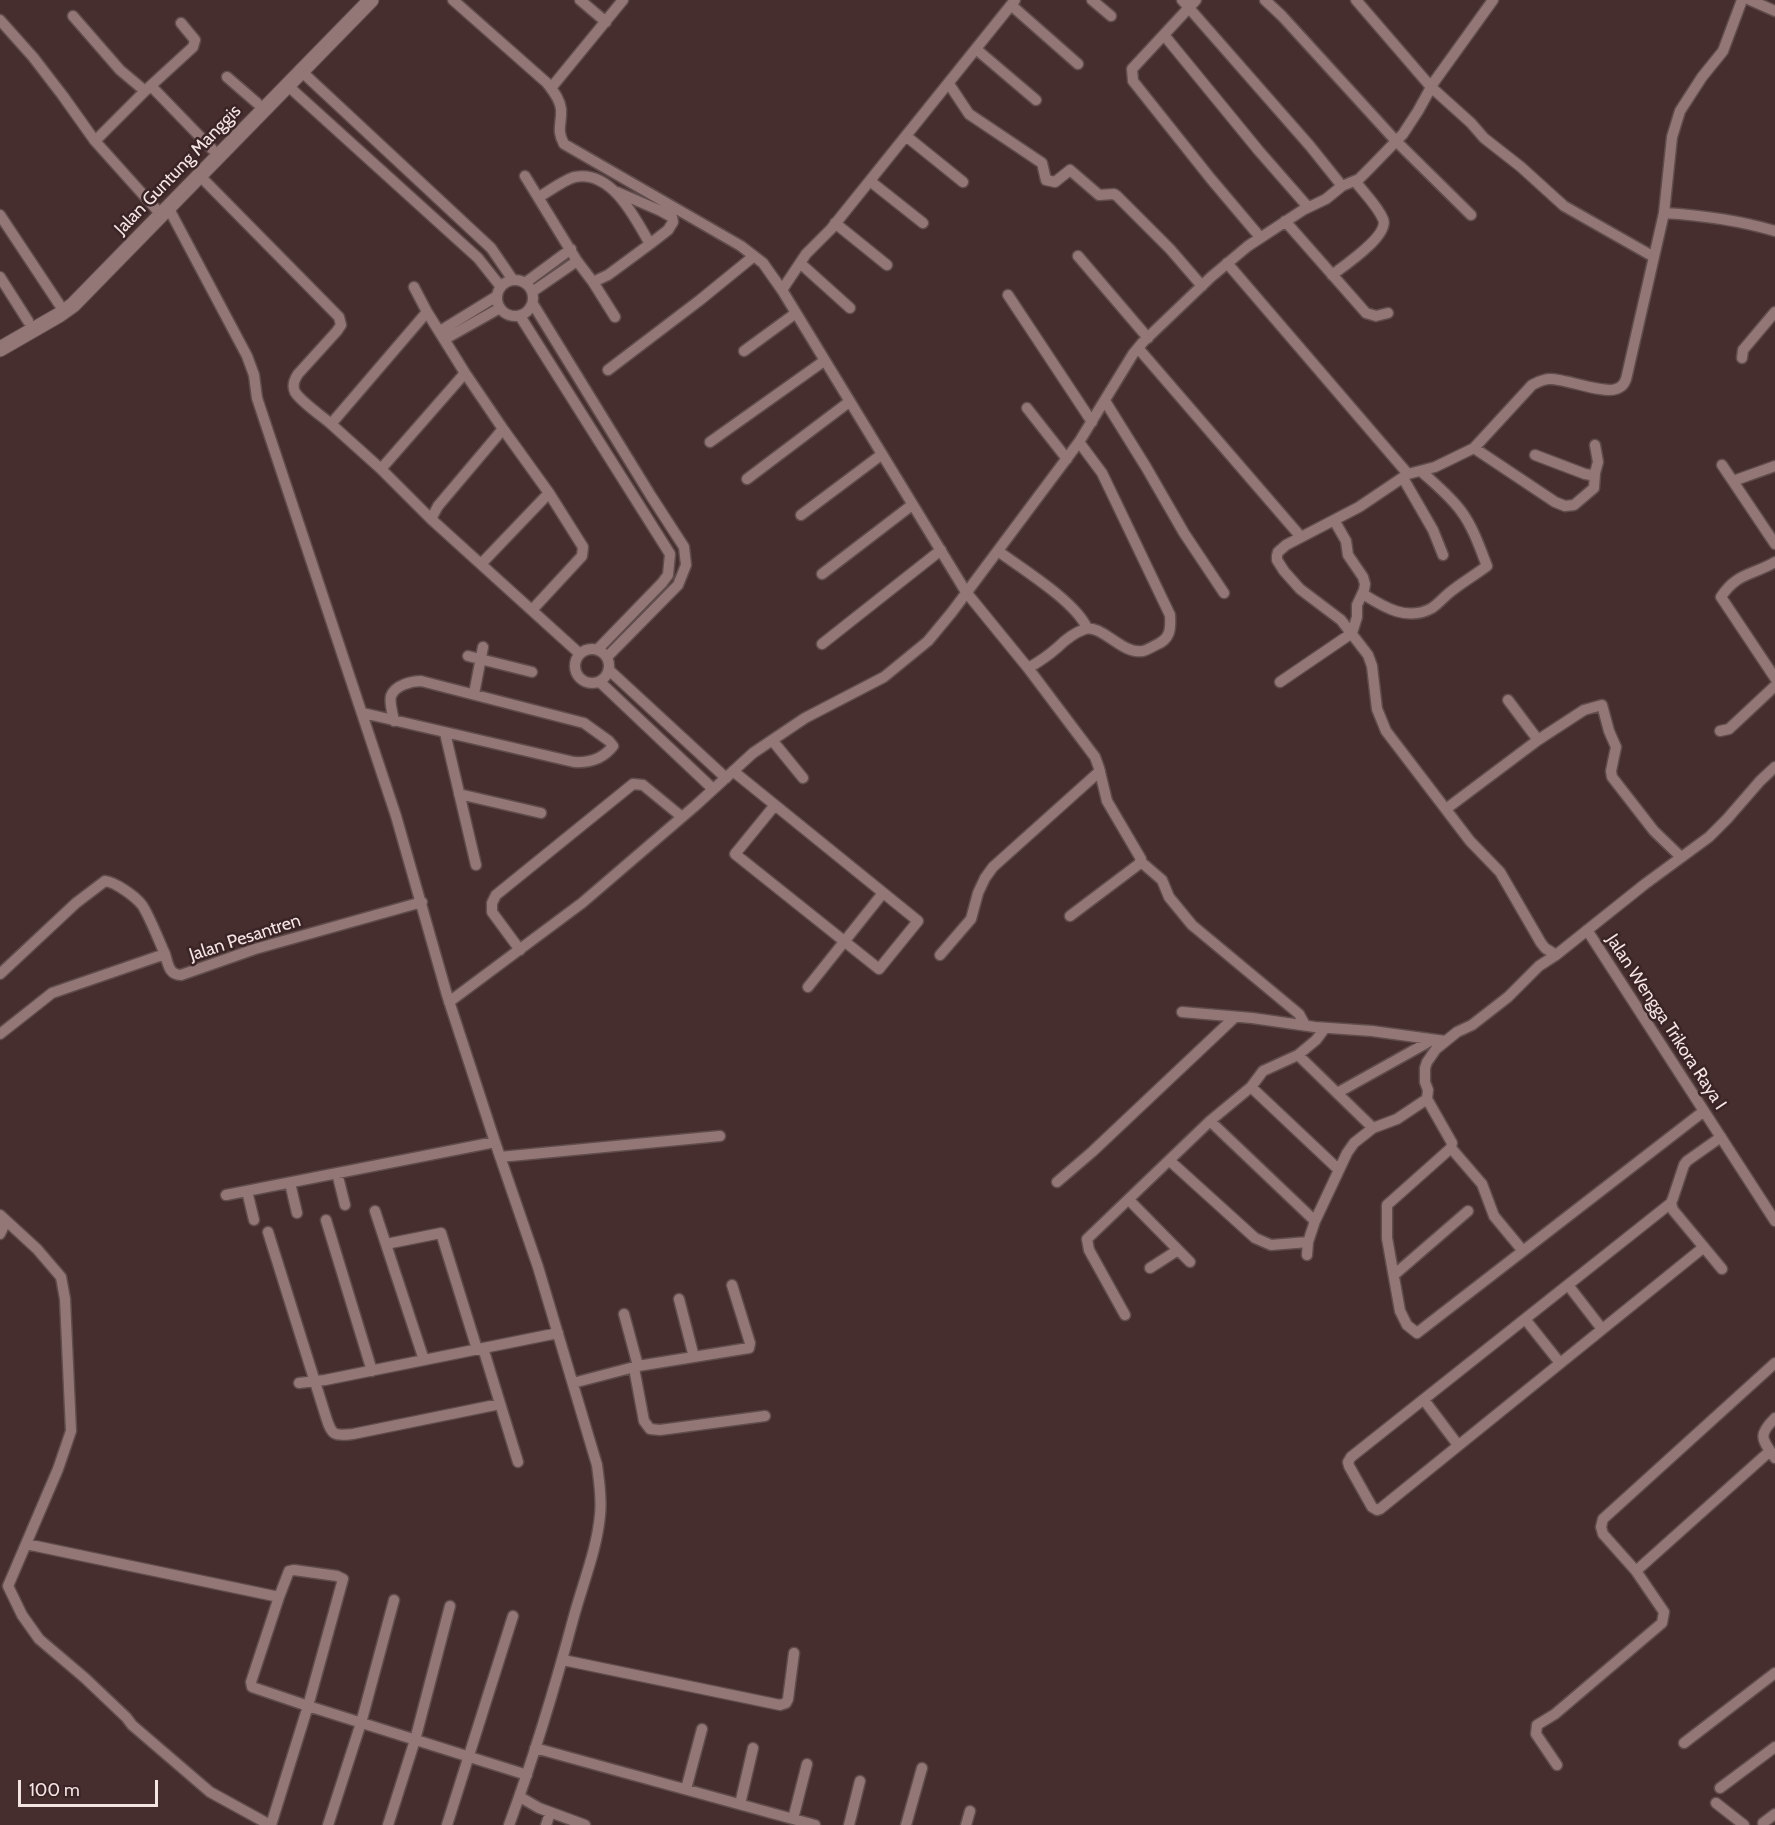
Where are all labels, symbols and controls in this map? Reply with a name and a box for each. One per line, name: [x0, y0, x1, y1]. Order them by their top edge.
street label: Jalan Guntung Manggis: [110, 100, 246, 240]
street label: Jalan Pesantren: [186, 910, 304, 966]
street label: Jalan Wengga Trikora Raya I: [1601, 930, 1731, 1114]
scale bar: [21, 1768, 160, 1806]
text: 100 m: [29, 1779, 80, 1801]

